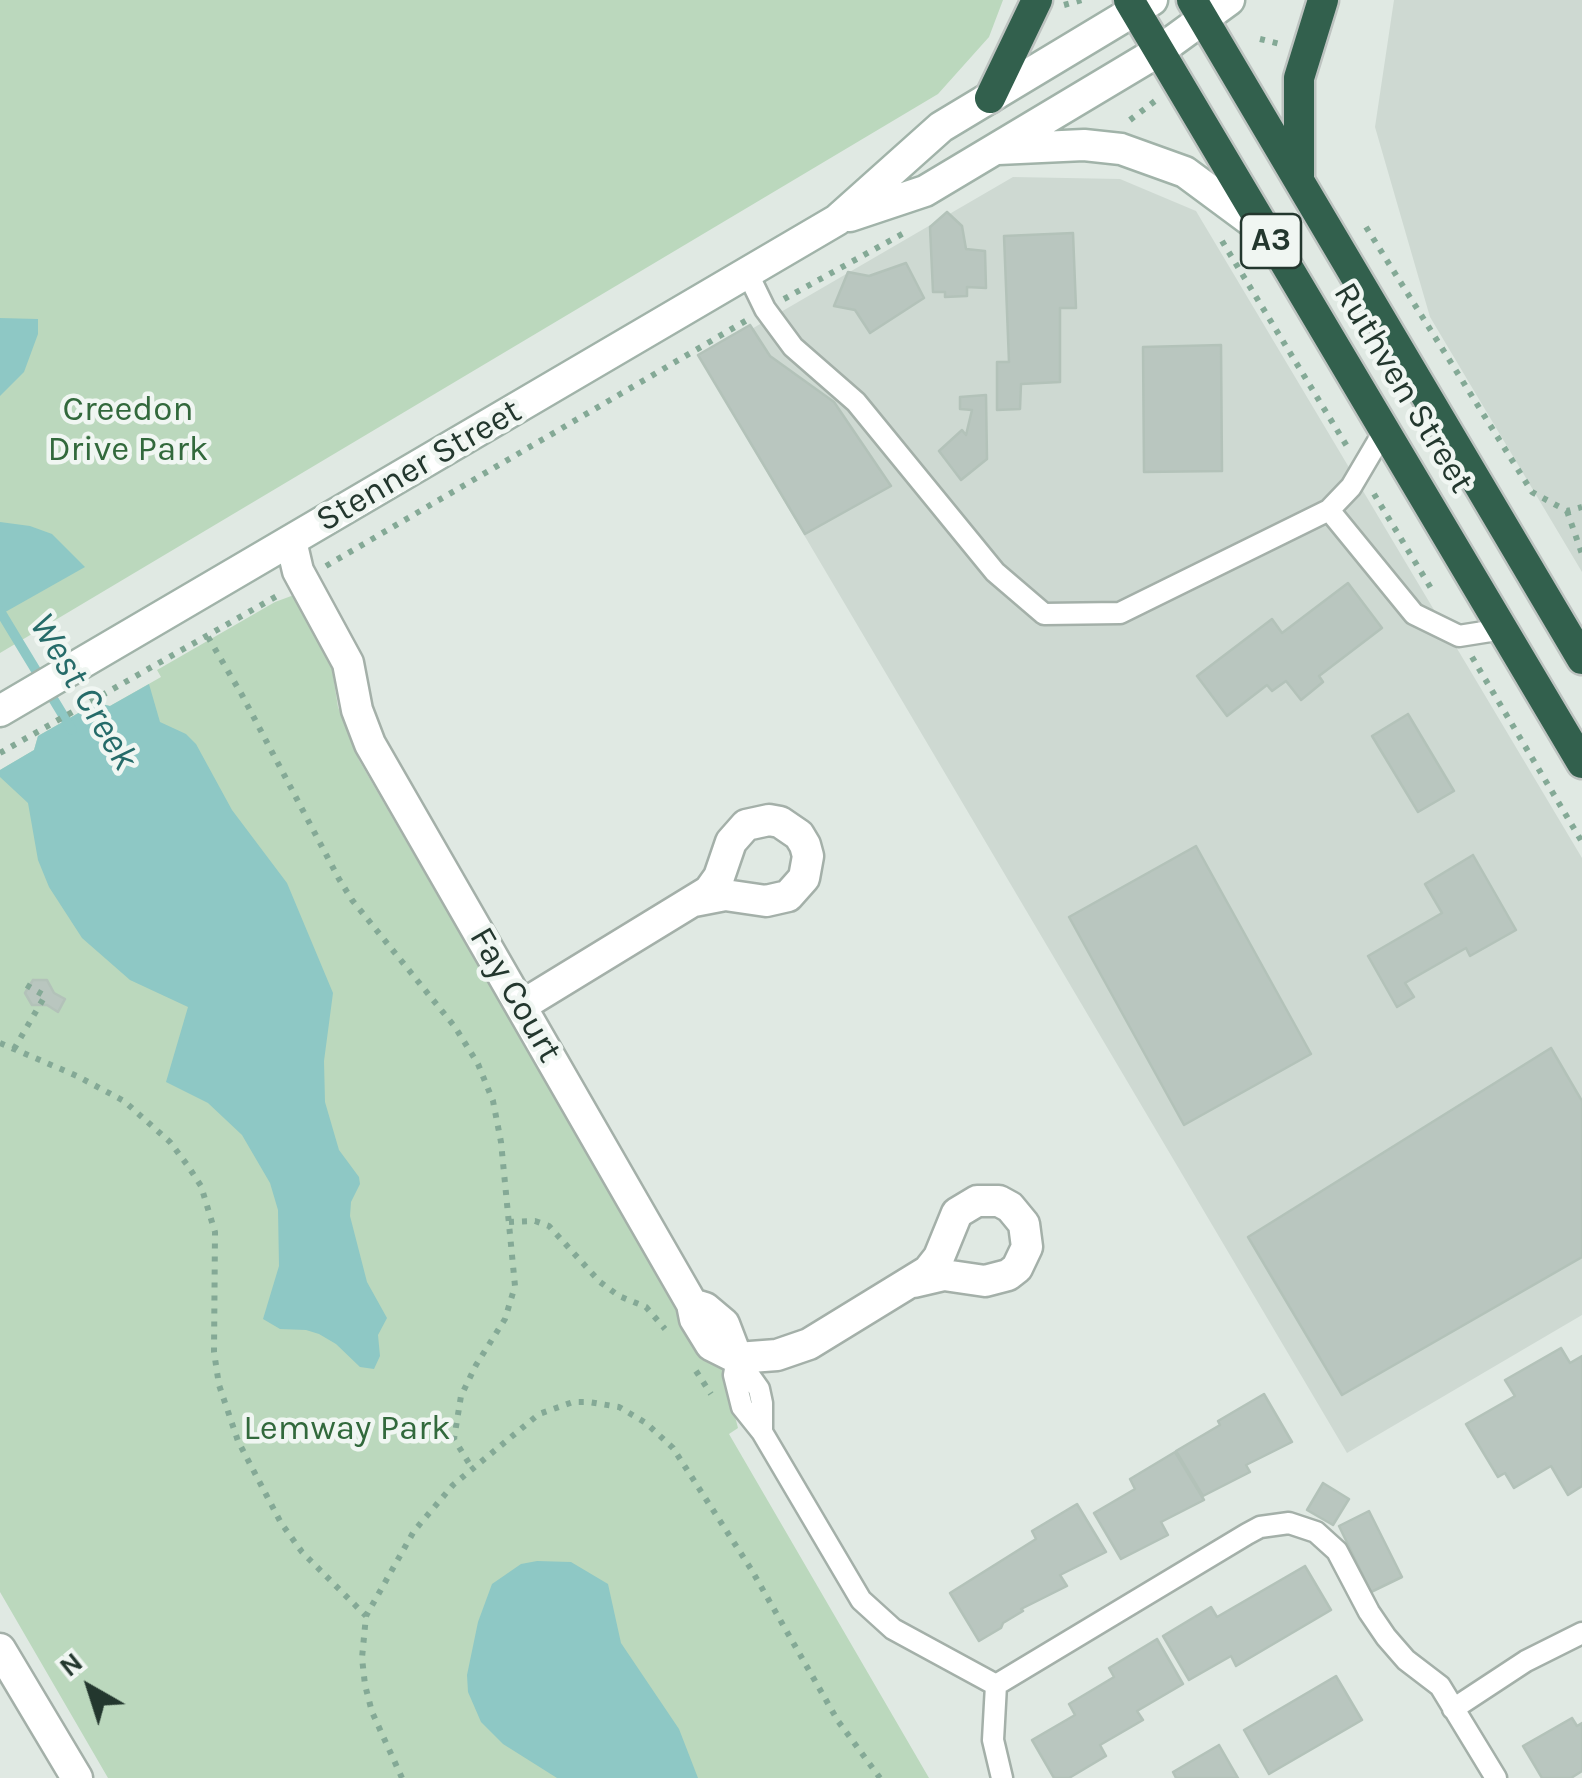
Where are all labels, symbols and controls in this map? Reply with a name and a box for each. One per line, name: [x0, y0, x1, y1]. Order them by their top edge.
road number: A3: [1241, 214, 1301, 268]
street label: Ruthven Street: [1324, 275, 1482, 501]
park label: Creedon Drive Park: [47, 389, 209, 471]
street label: Stenner Street: [309, 390, 529, 542]
water label: West Creek: [19, 605, 147, 779]
street label: Fay Court: [460, 920, 570, 1070]
park label: Lemway Park: [243, 1408, 451, 1450]
north arrow: [40, 1638, 140, 1738]
text: N: [53, 1645, 89, 1683]

